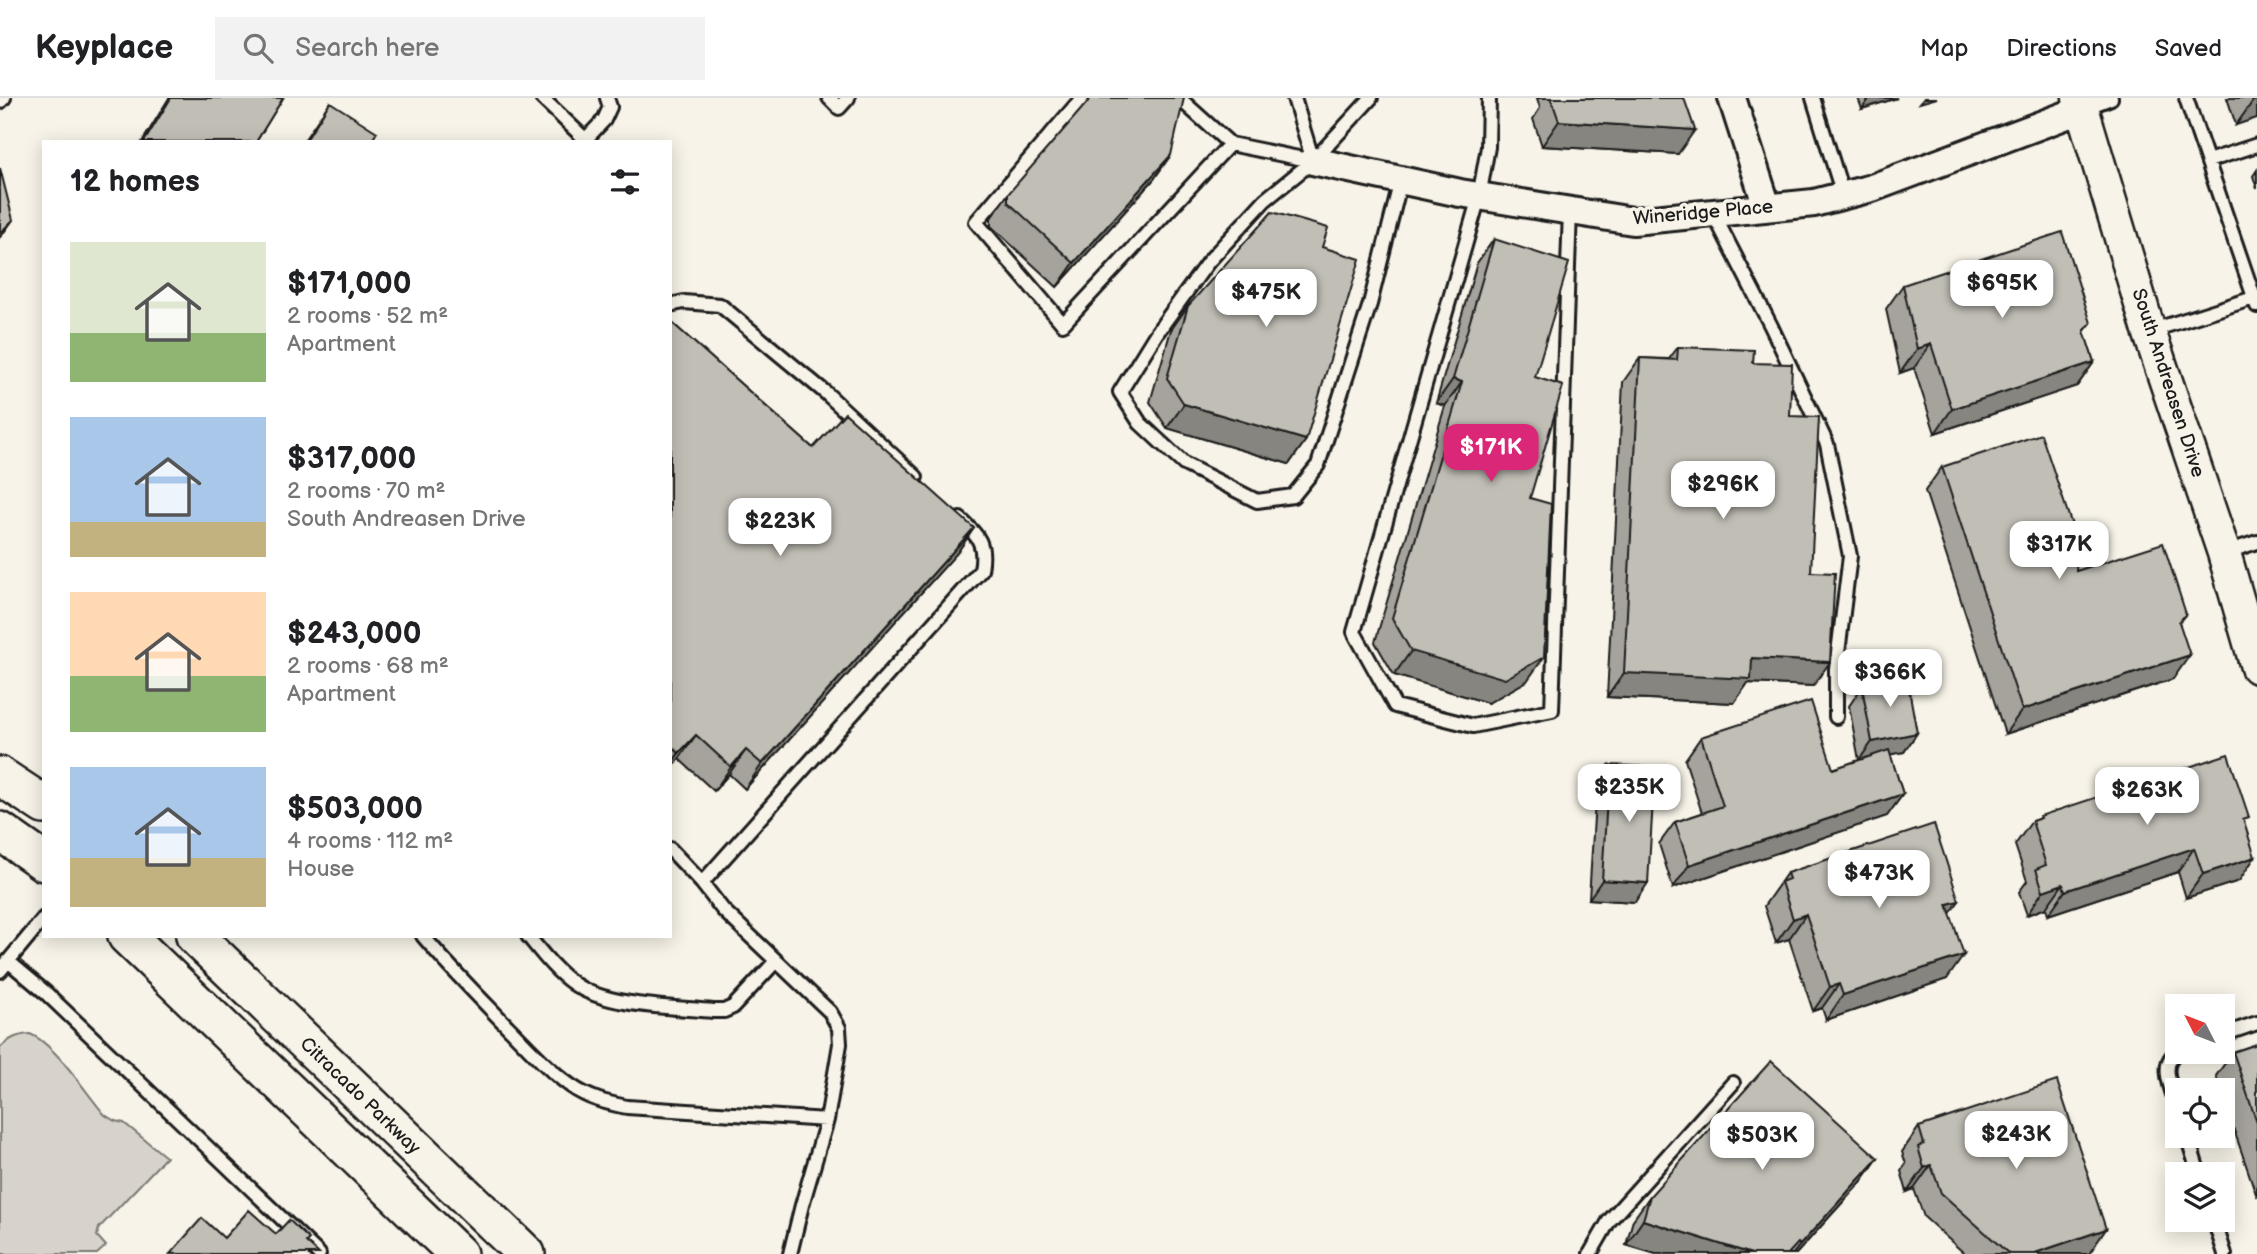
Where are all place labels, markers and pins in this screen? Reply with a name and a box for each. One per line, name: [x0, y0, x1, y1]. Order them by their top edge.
pin: $695K: [1953, 260, 2051, 320]
pin: $475K: [1217, 270, 1315, 329]
pin: $171K: [1442, 424, 1540, 484]
pin: $296K: [1674, 462, 1772, 521]
pin: $223K: [731, 498, 829, 558]
pin: $317K: [2010, 522, 2108, 581]
pin: $366K: [1841, 650, 1939, 709]
pin: $235K: [1580, 764, 1678, 824]
pin: $263K: [2098, 768, 2196, 827]
pin: $473K: [1830, 850, 1928, 910]
pin: $503K: [1713, 1112, 1811, 1172]
pin: $243K: [1967, 1112, 2065, 1171]

